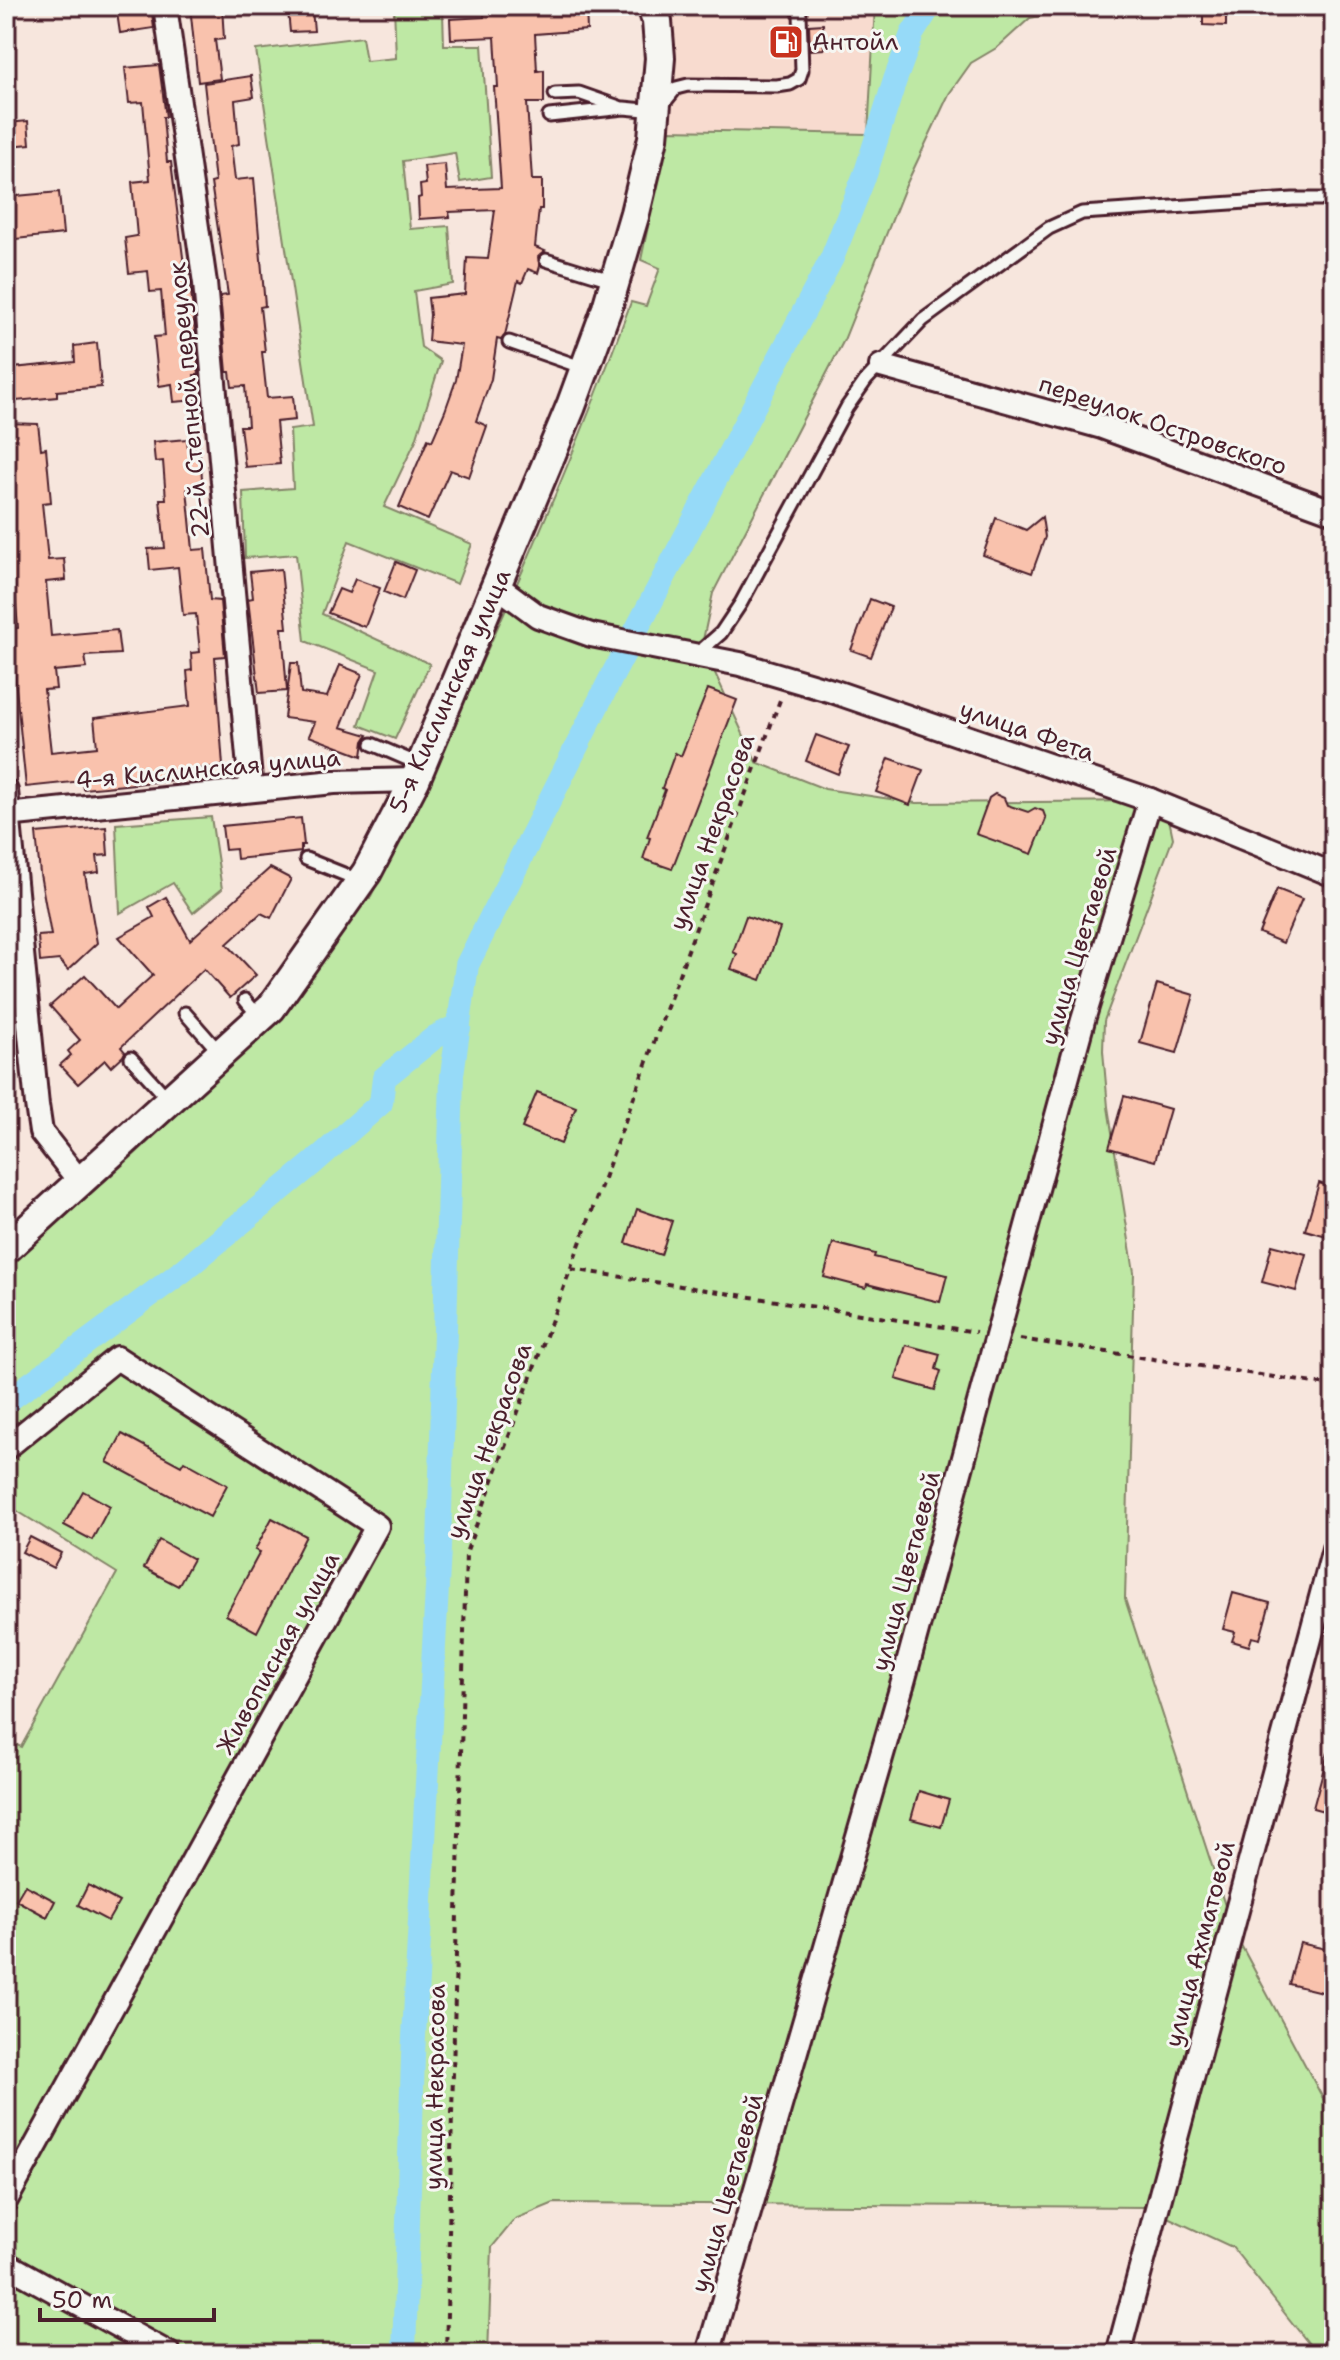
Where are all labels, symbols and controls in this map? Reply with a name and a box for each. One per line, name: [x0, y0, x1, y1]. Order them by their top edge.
fuel station icon: Антойл: [767, 23, 805, 61]
place label: Антойл: [812, 26, 898, 58]
street label: 22-й Степной переулок: [161, 260, 217, 539]
street label: переулок Островского: [1035, 367, 1291, 483]
street label: 5-я Кислинская улица: [382, 564, 518, 818]
street label: улица Фета: [955, 693, 1099, 769]
street label: улица Некрасова: [662, 730, 762, 934]
street label: 4-я Кислинская улица: [74, 741, 342, 797]
street label: улица Цветаевой: [1034, 843, 1124, 1049]
street label: улица Некрасова: [439, 1339, 539, 1543]
street label: улица Цветаевой: [864, 1467, 948, 1675]
street label: Живописная улица: [209, 1546, 347, 1760]
street label: улица Ахматовой: [1157, 1837, 1243, 2051]
street label: улица Некрасова: [417, 1984, 453, 2190]
street label: улица Цветаевой: [683, 2090, 771, 2296]
scale bar: [40, 2272, 214, 2322]
text: 50 m: [52, 2284, 112, 2316]

